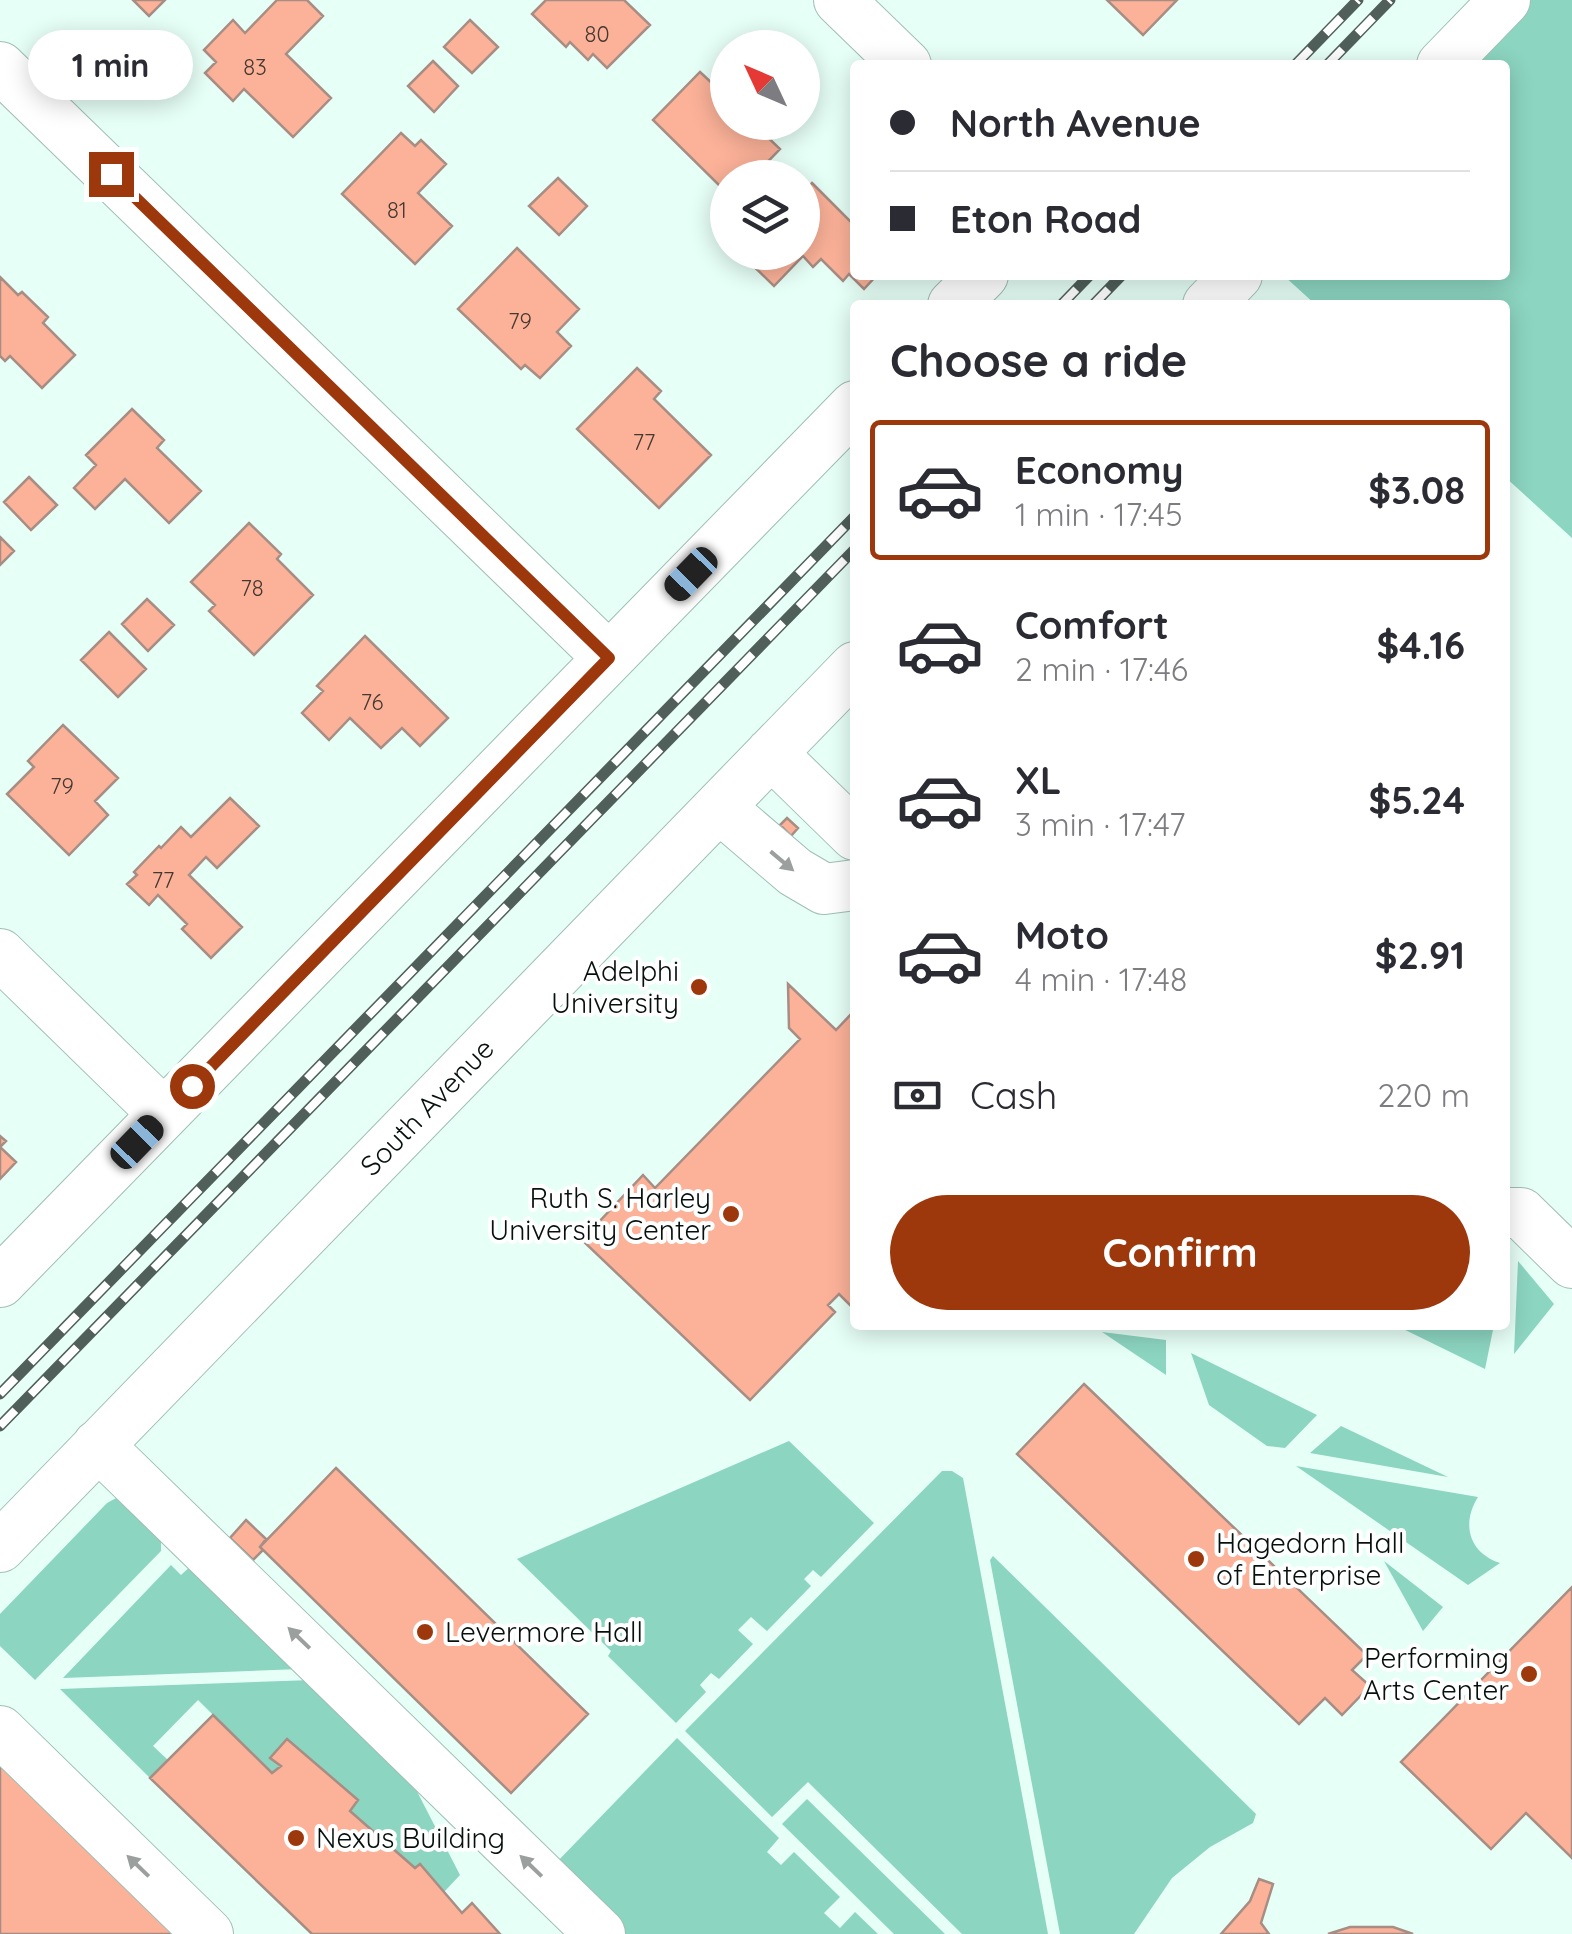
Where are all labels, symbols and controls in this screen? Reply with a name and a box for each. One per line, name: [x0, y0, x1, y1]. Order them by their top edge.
house number: 80: [585, 20, 609, 48]
callout: 1 min: [28, 29, 194, 99]
north arrow: [710, 30, 820, 140]
map controls: [710, 30, 820, 270]
text: 1 min: [72, 45, 149, 85]
house number: 83: [243, 53, 267, 81]
text: North Avenue: [950, 99, 1201, 147]
route end: [89, 152, 134, 197]
button: layers: [710, 160, 820, 270]
text: Eton Road: [950, 195, 1141, 243]
house number: 81: [387, 196, 407, 224]
house number: 79: [508, 307, 532, 335]
text: Choose a ride: [890, 332, 1187, 388]
house number: 77: [633, 428, 655, 456]
icon: car: [895, 445, 985, 535]
text: Economy: [1015, 446, 1184, 494]
text: $3.08: [1368, 466, 1465, 514]
text: 1 min · 17:45: [1015, 494, 1183, 534]
car: [659, 542, 723, 606]
house number: 78: [240, 574, 264, 602]
icon: car: [895, 600, 985, 690]
text: Comfort: [1015, 601, 1169, 649]
text: $4.16: [1377, 621, 1465, 669]
text: 2 min · 17:46: [1015, 649, 1188, 689]
house number: 76: [361, 688, 383, 716]
icon: car: [895, 755, 985, 845]
text: XL: [1015, 756, 1061, 804]
house number: 79: [50, 772, 74, 800]
text: $5.24: [1369, 776, 1465, 824]
text: 3 min · 17:47: [1015, 804, 1185, 844]
one-way arrow: [769, 849, 794, 871]
house number: 77: [152, 866, 174, 894]
icon: car: [895, 910, 985, 1000]
text: Moto: [1015, 911, 1109, 959]
text: $2.91: [1375, 931, 1465, 979]
place label: Adelphi University: [551, 953, 679, 1020]
text: 4 min · 17:48: [1015, 959, 1187, 999]
marker: Adelphi University: [688, 976, 710, 998]
street label: South Avenue: [352, 1031, 501, 1183]
route start: [170, 1064, 215, 1109]
icon: cash: [890, 1068, 945, 1123]
text: Cash: [970, 1071, 1057, 1119]
text: 220 m: [1378, 1075, 1470, 1115]
car: [105, 1110, 169, 1174]
place label: Ruth S. Harley University Center: [489, 1180, 711, 1247]
button: Confirm: [890, 1195, 1470, 1310]
marker: Ruth S. Harley University Center: [720, 1203, 742, 1225]
place label: Hagedorn Hall of Enterprise: [1216, 1525, 1404, 1592]
marker: Hagedorn Hall of Enterprise: [1185, 1548, 1207, 1570]
place label: Levermore Hall: [445, 1614, 643, 1649]
marker: Levermore Hall: [414, 1621, 436, 1643]
one-way arrow: [287, 1627, 311, 1650]
place label: Performing Arts Center: [1363, 1640, 1509, 1707]
marker: Performing Arts Center: [1518, 1663, 1540, 1685]
place label: Nexus Building: [316, 1820, 505, 1855]
marker: Nexus Building: [285, 1827, 307, 1849]
one-way arrow: [519, 1854, 543, 1878]
one-way arrow: [126, 1855, 150, 1878]

